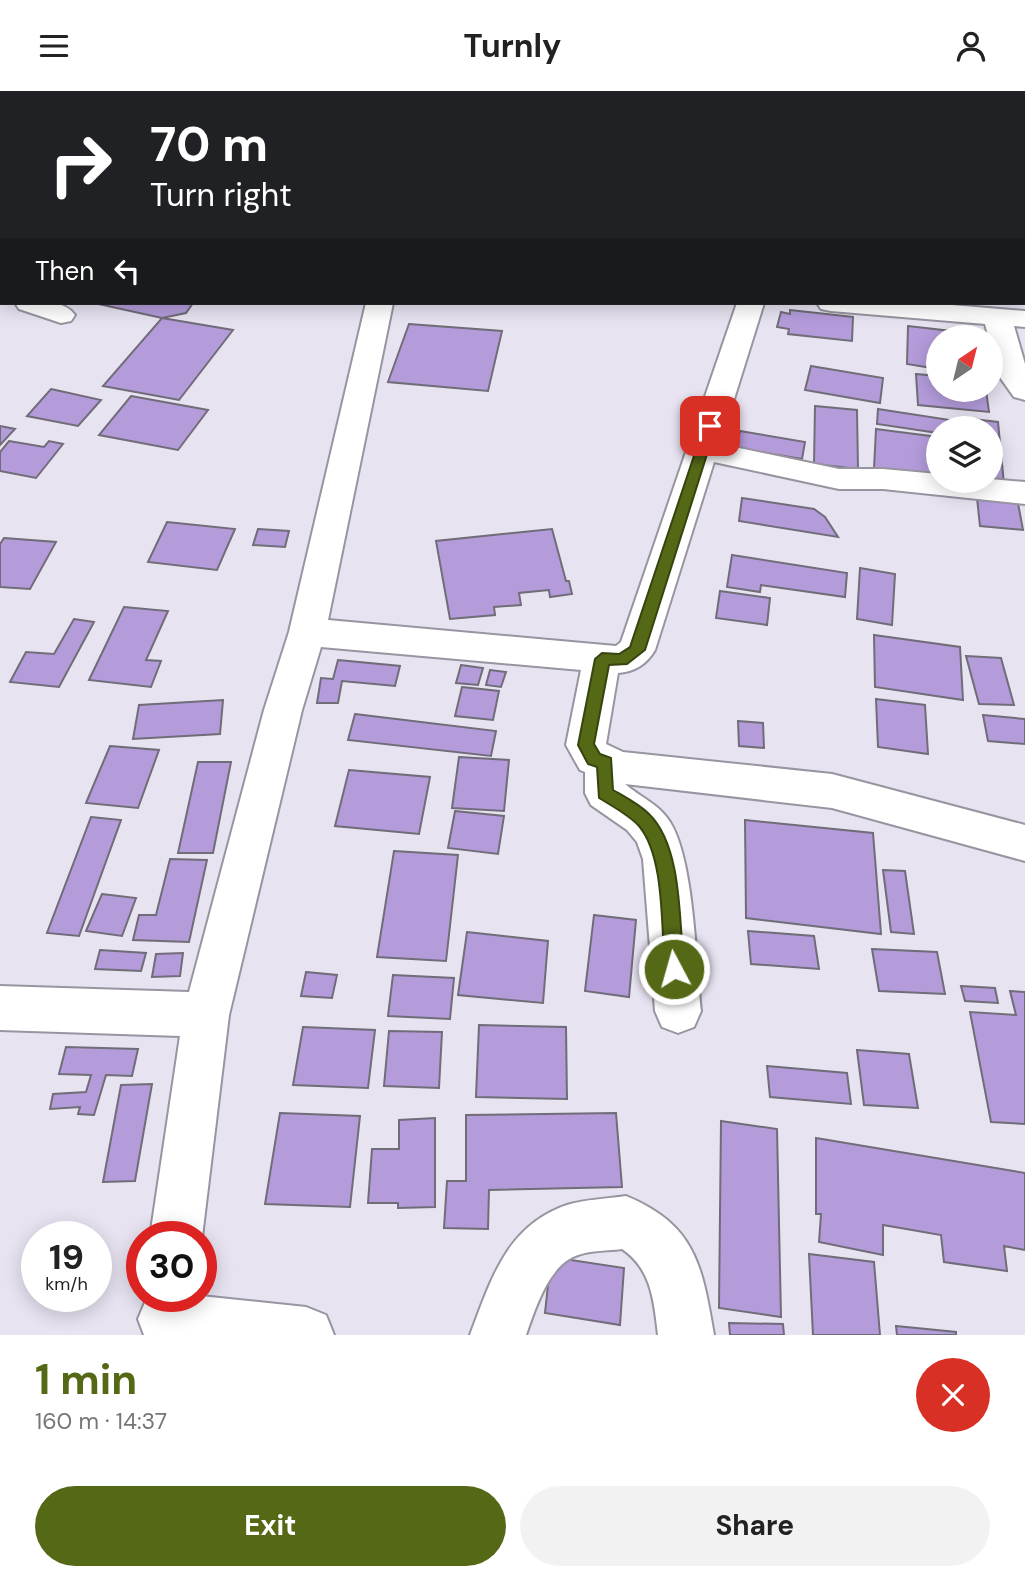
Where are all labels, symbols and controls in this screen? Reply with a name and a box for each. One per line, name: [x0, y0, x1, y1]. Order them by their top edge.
text: Turnly: [464, 25, 561, 67]
icon: menu: [35, 27, 73, 65]
icon: person: [952, 27, 990, 65]
text: 70 m: [150, 112, 268, 176]
icon: right: [35, 119, 126, 210]
text: Turn right: [150, 174, 292, 216]
icon: left: [108, 252, 146, 290]
text: Then: [35, 254, 94, 288]
north arrow: [926, 325, 1003, 403]
map controls: [926, 325, 1003, 493]
pin: [680, 396, 740, 456]
icon: arrive: [691, 407, 729, 445]
button: layers: [926, 416, 1003, 493]
position arrow: [637, 932, 711, 1006]
speed limit sign: 30: [126, 1221, 217, 1312]
text: 19: [49, 1234, 84, 1280]
text: km/h: [45, 1272, 88, 1296]
text: 1 min: [35, 1352, 137, 1407]
button: close: [916, 1358, 990, 1432]
text: 160 m · 14:37: [35, 1406, 167, 1436]
button: Exit: [35, 1486, 506, 1566]
button: Share: [520, 1486, 990, 1566]

